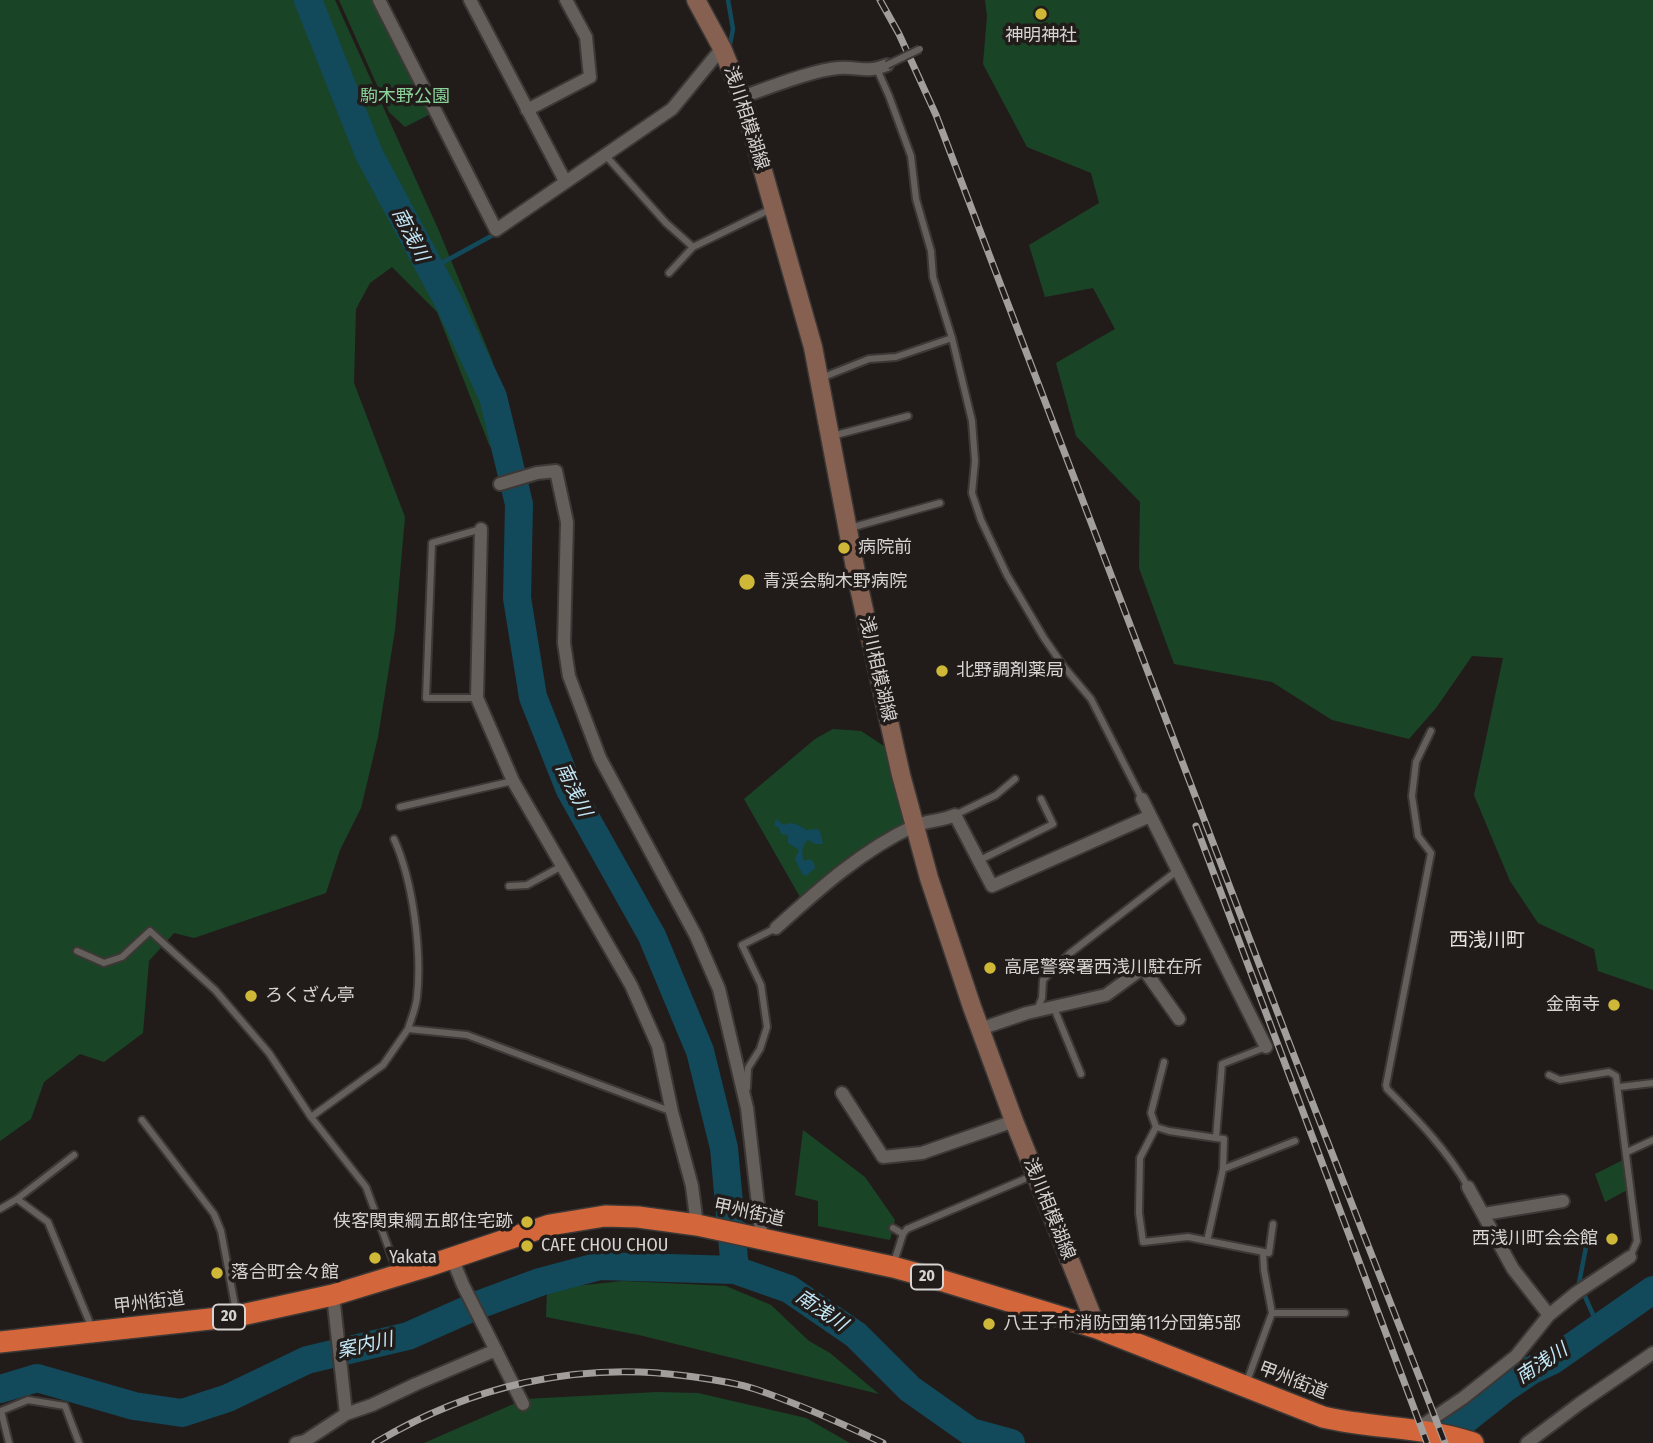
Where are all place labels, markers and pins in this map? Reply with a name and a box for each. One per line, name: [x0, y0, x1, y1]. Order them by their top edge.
marker: 神明神社: [1033, 6, 1049, 22]
place label: 神明神社: [1005, 25, 1077, 47]
place label: 病院前: [858, 537, 912, 559]
marker: 病院前: [836, 540, 852, 556]
place label: 青渓会駒木野病院: [763, 571, 907, 593]
marker: 青渓会駒木野病院: [737, 572, 757, 592]
place label: 北野調剤薬局: [956, 660, 1064, 682]
marker: 北野調剤薬局: [934, 663, 950, 679]
place label: 高尾警察署西浅川駐在所: [1004, 957, 1202, 979]
marker: 高尾警察署西浅川駐在所: [982, 960, 998, 976]
place label: ろくざん亭: [265, 985, 355, 1007]
marker: ろくざん亭: [243, 988, 259, 1004]
place label: 金南寺: [1546, 994, 1600, 1016]
marker: 金南寺: [1606, 997, 1622, 1013]
place label: 侠客関東綱五郎住宅跡: [333, 1211, 513, 1233]
marker: 侠客関東綱五郎住宅跡: [519, 1214, 535, 1230]
place label: 西浅川町会会館: [1472, 1228, 1598, 1250]
marker: 西浅川町会会館: [1604, 1231, 1620, 1247]
place label: CAFE CHOU CHOU: [541, 1235, 668, 1257]
marker: CAFE CHOU CHOU: [519, 1238, 535, 1254]
place label: Yakata: [389, 1247, 437, 1269]
marker: Yakata: [367, 1250, 383, 1266]
place label: 落合町会々館: [231, 1262, 339, 1284]
marker: 落合町会々館: [209, 1265, 225, 1281]
place label: 八王子市消防団第11分団第5部: [1003, 1313, 1241, 1335]
marker: 八王子市消防団第11分団第5部: [981, 1316, 997, 1332]

